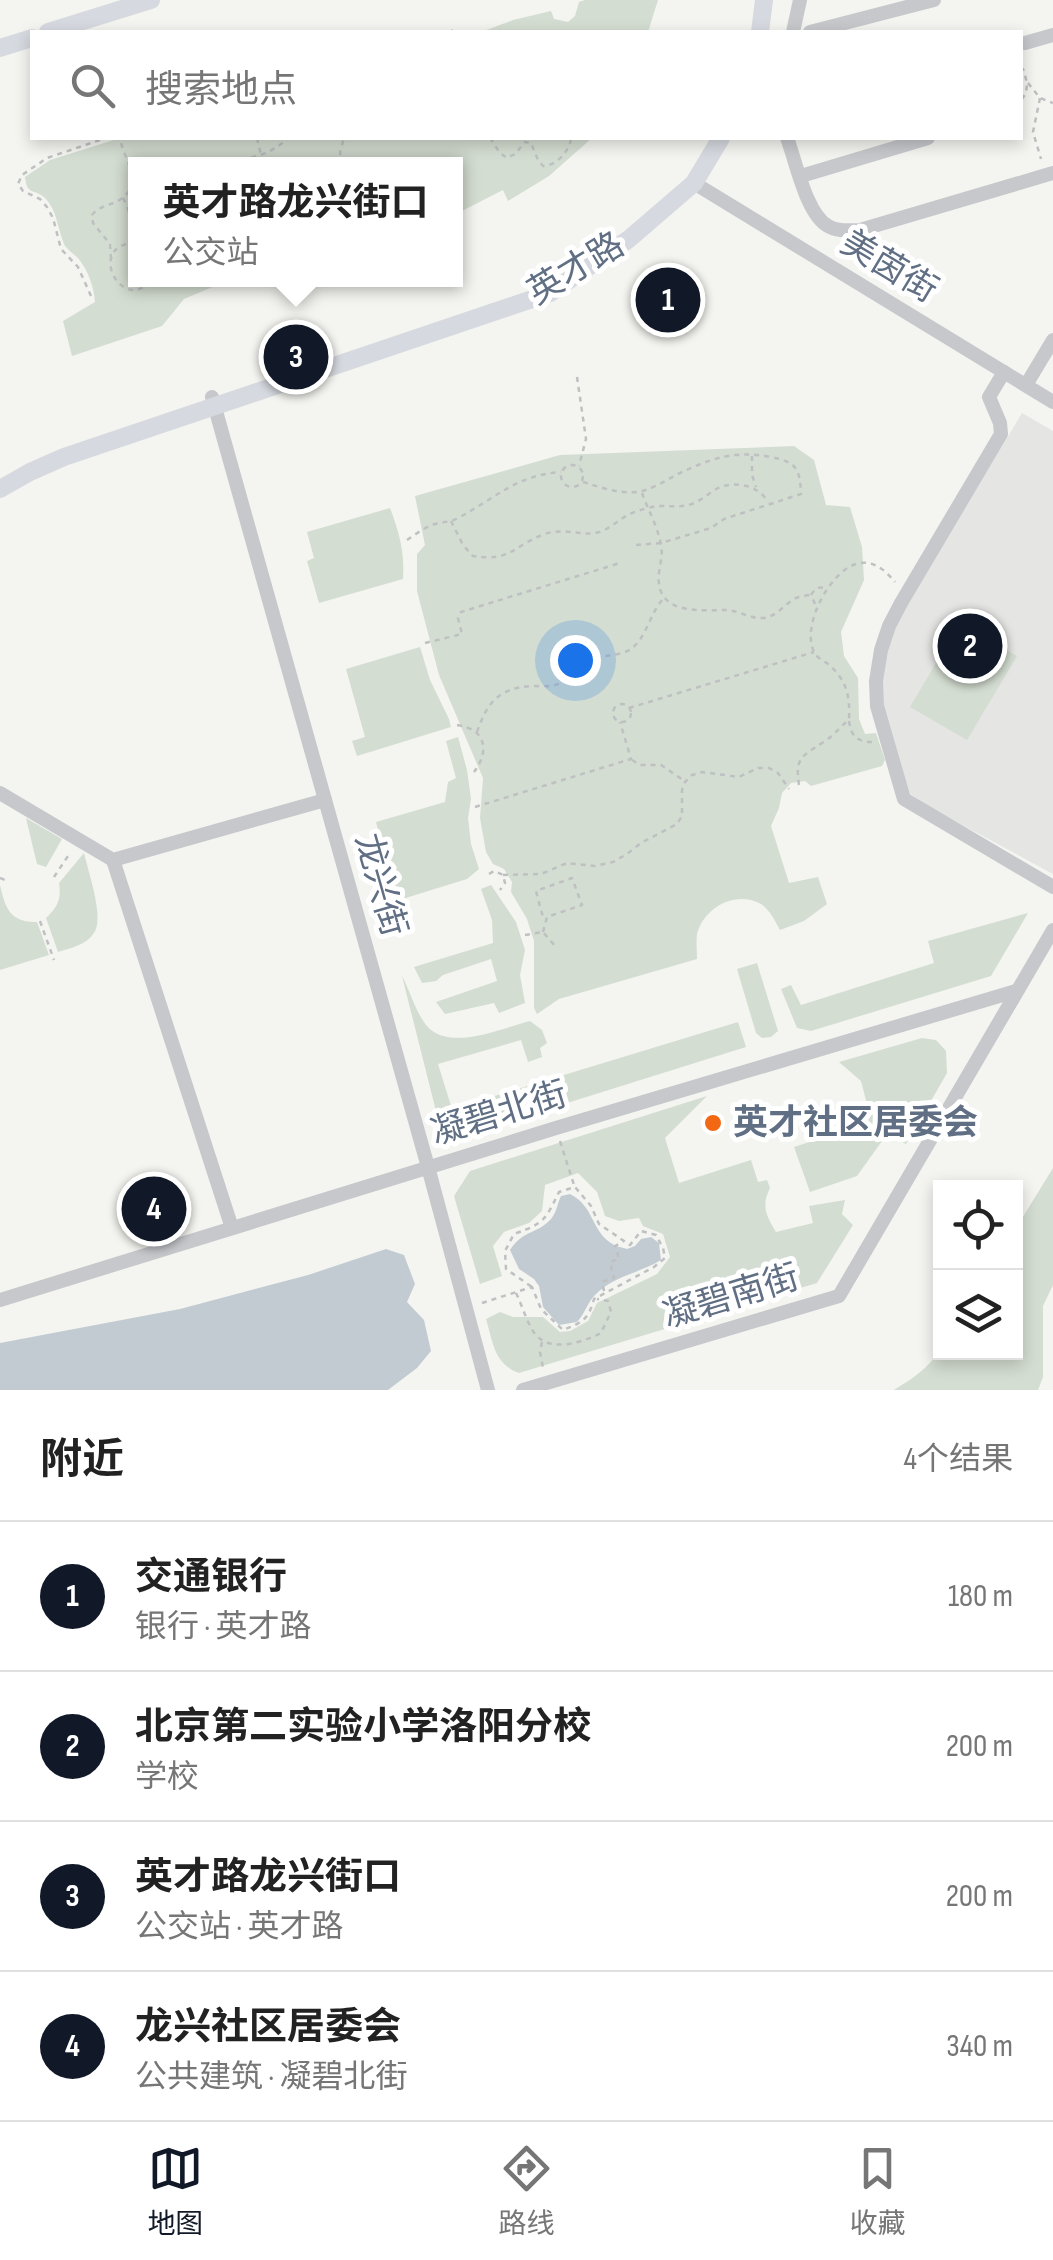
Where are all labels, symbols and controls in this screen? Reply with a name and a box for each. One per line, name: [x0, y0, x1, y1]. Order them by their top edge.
search box: [30, 30, 1023, 140]
icon: search: [65, 58, 120, 113]
text: 搜索地点: [145, 68, 297, 113]
popup: [128, 157, 463, 287]
text: 英才路龙兴街口: [162, 181, 429, 226]
street label: 美茵街: [833, 222, 945, 312]
street label: 英才路: [520, 224, 632, 314]
text: 公交站: [162, 234, 259, 273]
pin: 1: [636, 262, 700, 338]
pin: 3: [264, 320, 328, 394]
pin: 2: [938, 608, 1002, 684]
your location: [550, 635, 601, 686]
street label: 龙兴街: [345, 829, 415, 941]
street label: 凝碧北街: [426, 1073, 572, 1155]
place label: 英才社区居委会: [733, 1102, 978, 1145]
marker: 英才社区居委会: [702, 1112, 724, 1134]
pin: 4: [122, 1172, 186, 1246]
map controls: [933, 1180, 1023, 1360]
button: locate: [933, 1180, 1023, 1270]
street label: 凝碧南街: [658, 1256, 804, 1338]
button: layers: [933, 1270, 1023, 1360]
text: 附近: [40, 1435, 124, 1486]
text: 4个结果: [904, 1440, 1013, 1479]
text: 交通银行: [135, 1555, 287, 1600]
text: 1: [66, 1577, 79, 1616]
text: 180 m: [948, 1577, 1013, 1616]
text: 银行 · 英才路: [135, 1608, 312, 1647]
text: 北京第二实验小学洛阳分校: [135, 1705, 591, 1750]
text: 2: [65, 1727, 80, 1766]
text: 200 m: [946, 1727, 1013, 1766]
text: 学校: [135, 1758, 199, 1797]
text: 英才路龙兴街口: [135, 1855, 401, 1900]
text: 3: [65, 1877, 80, 1916]
text: 200 m: [946, 1877, 1013, 1916]
text: 公交站 · 英才路: [135, 1908, 344, 1947]
text: 龙兴社区居委会: [135, 2005, 401, 2050]
text: 4: [65, 2027, 80, 2066]
text: 340 m: [946, 2027, 1013, 2066]
text: 公共建筑 · 凝碧北街: [135, 2058, 408, 2097]
tab: 地图: [147, 2141, 204, 2241]
tab: 路线: [498, 2141, 555, 2241]
tab: 收藏: [849, 2141, 906, 2241]

